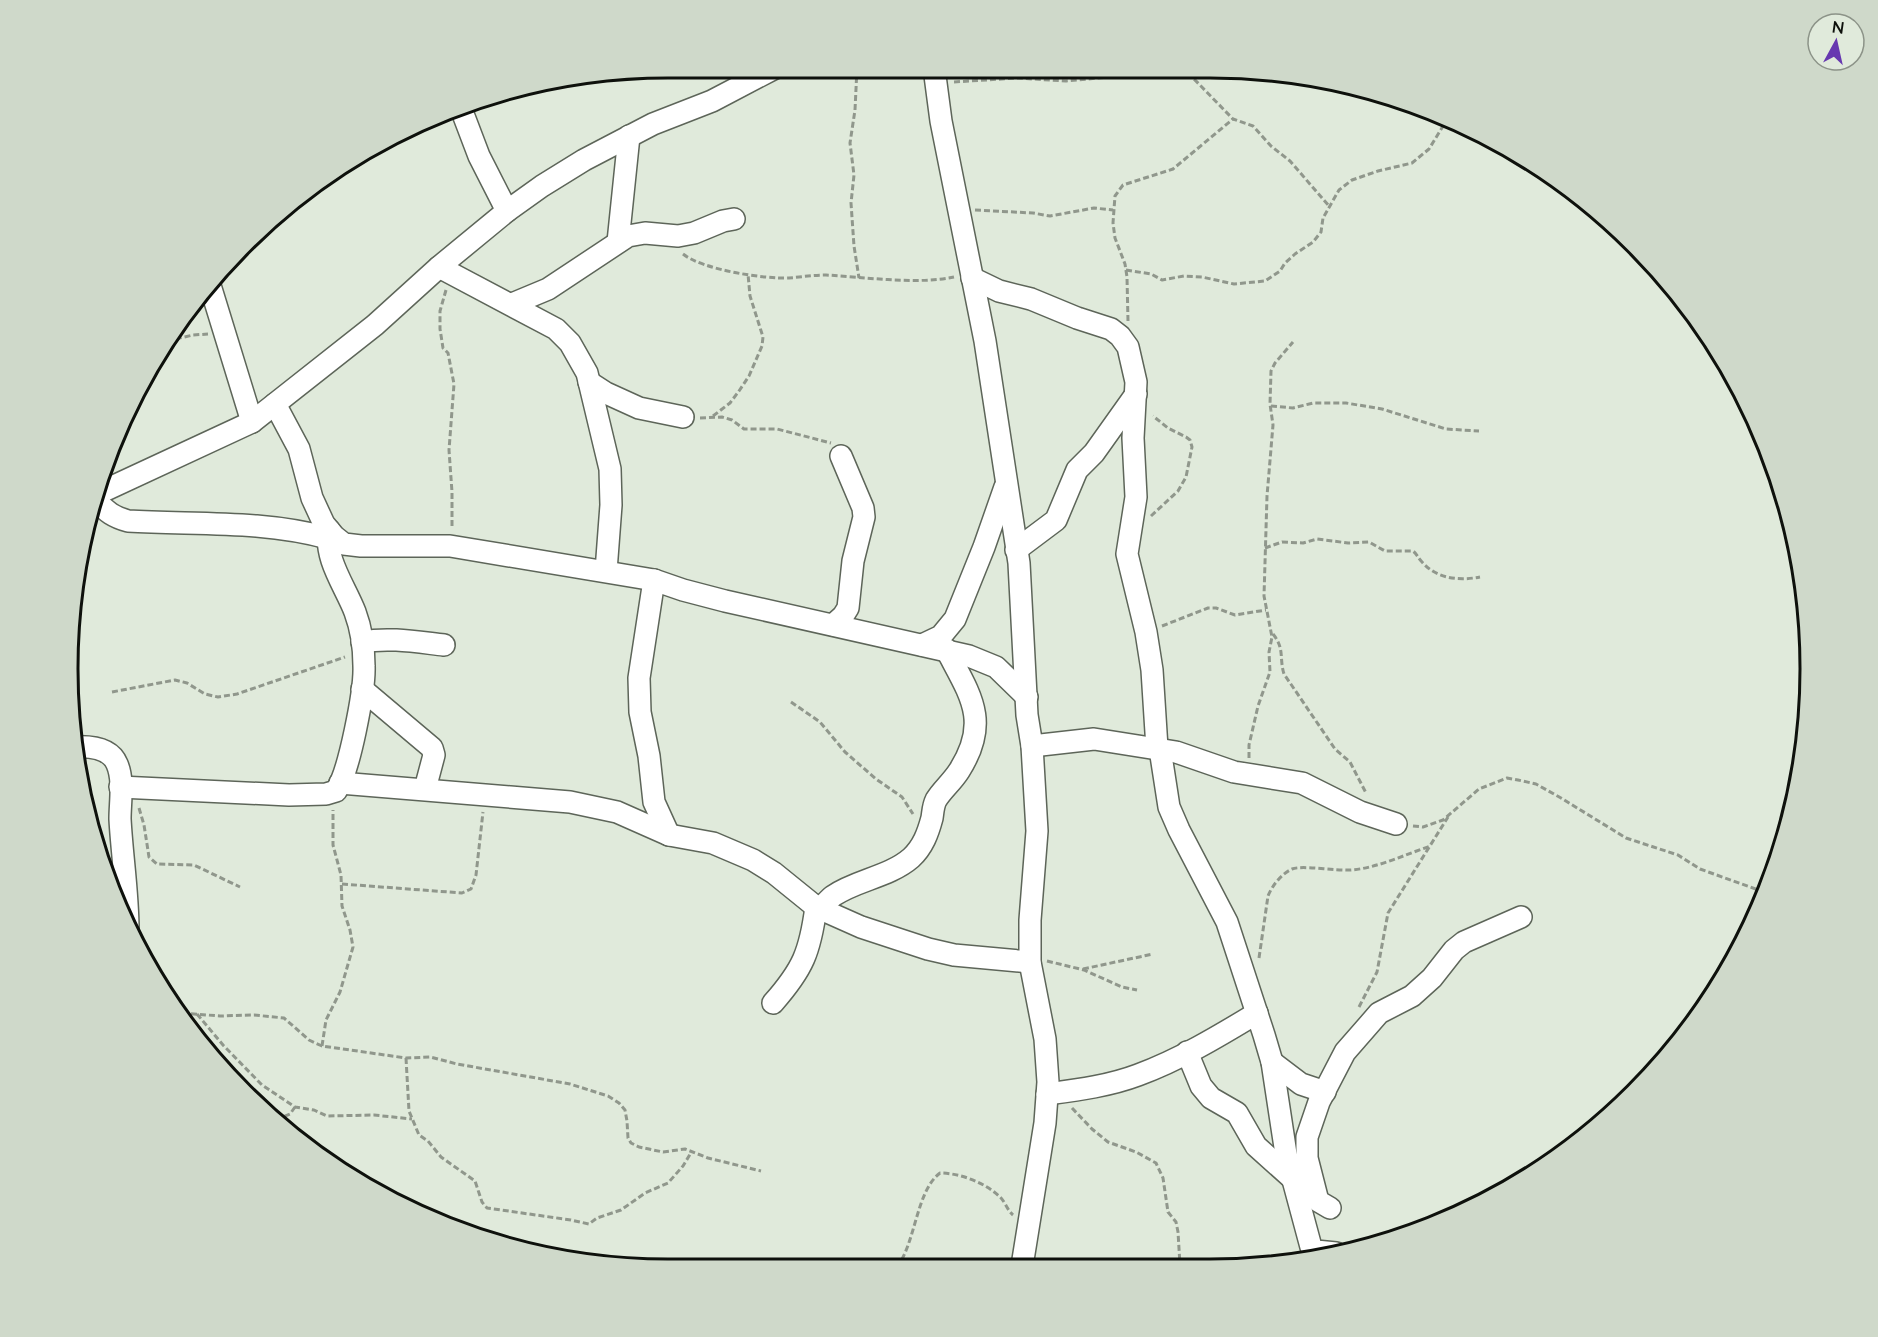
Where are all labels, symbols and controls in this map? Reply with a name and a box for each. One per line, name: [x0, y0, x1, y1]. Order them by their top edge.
north arrow: [1806, 12, 1866, 72]
text: N: [1831, 16, 1846, 37]

